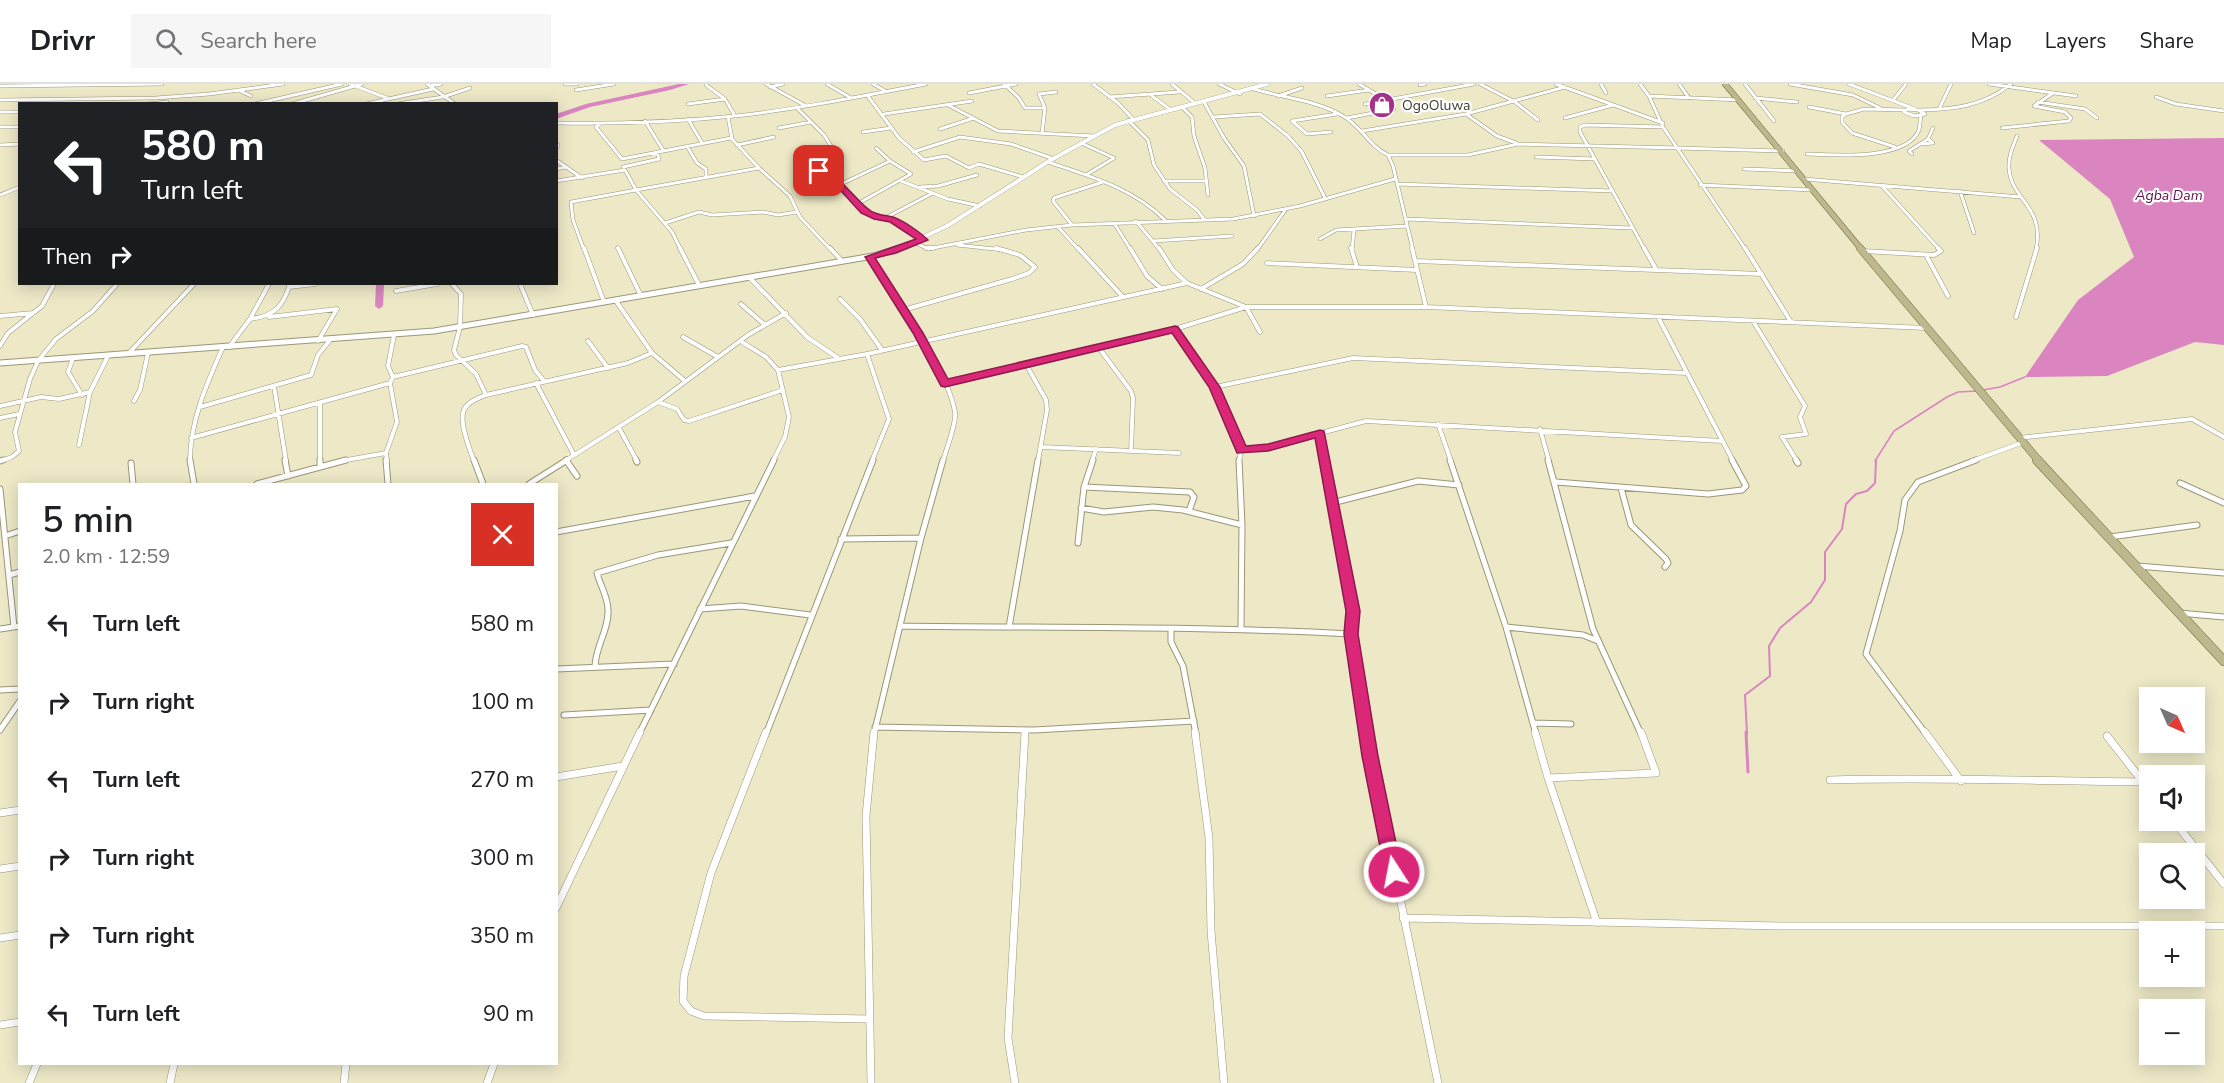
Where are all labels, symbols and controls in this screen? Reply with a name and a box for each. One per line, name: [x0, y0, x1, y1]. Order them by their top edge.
search box: [131, 14, 551, 68]
text: Drivr: [30, 22, 95, 60]
icon: search: [152, 25, 185, 58]
text: Search here: [200, 26, 317, 56]
text: Map: [1970, 27, 2012, 55]
text: Layers: [2045, 27, 2106, 55]
text: Share: [2139, 27, 2194, 55]
shop icon: OgoOluwa: [1367, 90, 1397, 120]
place label: OgoOluwa: [1402, 96, 1471, 115]
text: 580 m: [141, 118, 265, 175]
icon: left: [42, 126, 120, 204]
pin: [793, 145, 844, 196]
icon: arrive: [802, 154, 835, 187]
text: Turn left: [141, 172, 242, 209]
water label: Agba Dam: [2134, 186, 2203, 205]
icon: right: [104, 240, 137, 273]
text: Then: [42, 242, 92, 272]
text: 5 min: [42, 496, 134, 545]
button: close: [471, 503, 534, 566]
text: 2.0 km · 12:59: [42, 543, 170, 570]
icon: left: [42, 608, 75, 641]
text: Turn left: [93, 609, 180, 639]
text: 580 m: [470, 609, 534, 639]
icon: right: [42, 686, 75, 719]
text: Turn right: [93, 687, 194, 717]
text: 100 m: [470, 687, 534, 717]
north arrow: [2139, 687, 2205, 753]
map controls: [2139, 687, 2205, 1065]
icon: left: [42, 764, 75, 797]
text: Turn left: [93, 765, 180, 795]
text: 270 m: [470, 765, 534, 795]
button: sound: [2139, 765, 2205, 831]
position arrow: [1362, 840, 1426, 904]
icon: right: [42, 842, 75, 875]
text: Turn right: [93, 843, 194, 873]
text: 300 m: [470, 843, 534, 873]
button: search: [2139, 843, 2205, 909]
icon: right: [42, 920, 75, 953]
text: Turn right: [93, 921, 194, 951]
text: 350 m: [470, 921, 534, 951]
button: +: [2139, 921, 2205, 987]
icon: left: [42, 998, 75, 1031]
text: Turn left: [93, 999, 180, 1029]
text: 90 m: [483, 999, 534, 1029]
button: −: [2139, 999, 2205, 1065]

